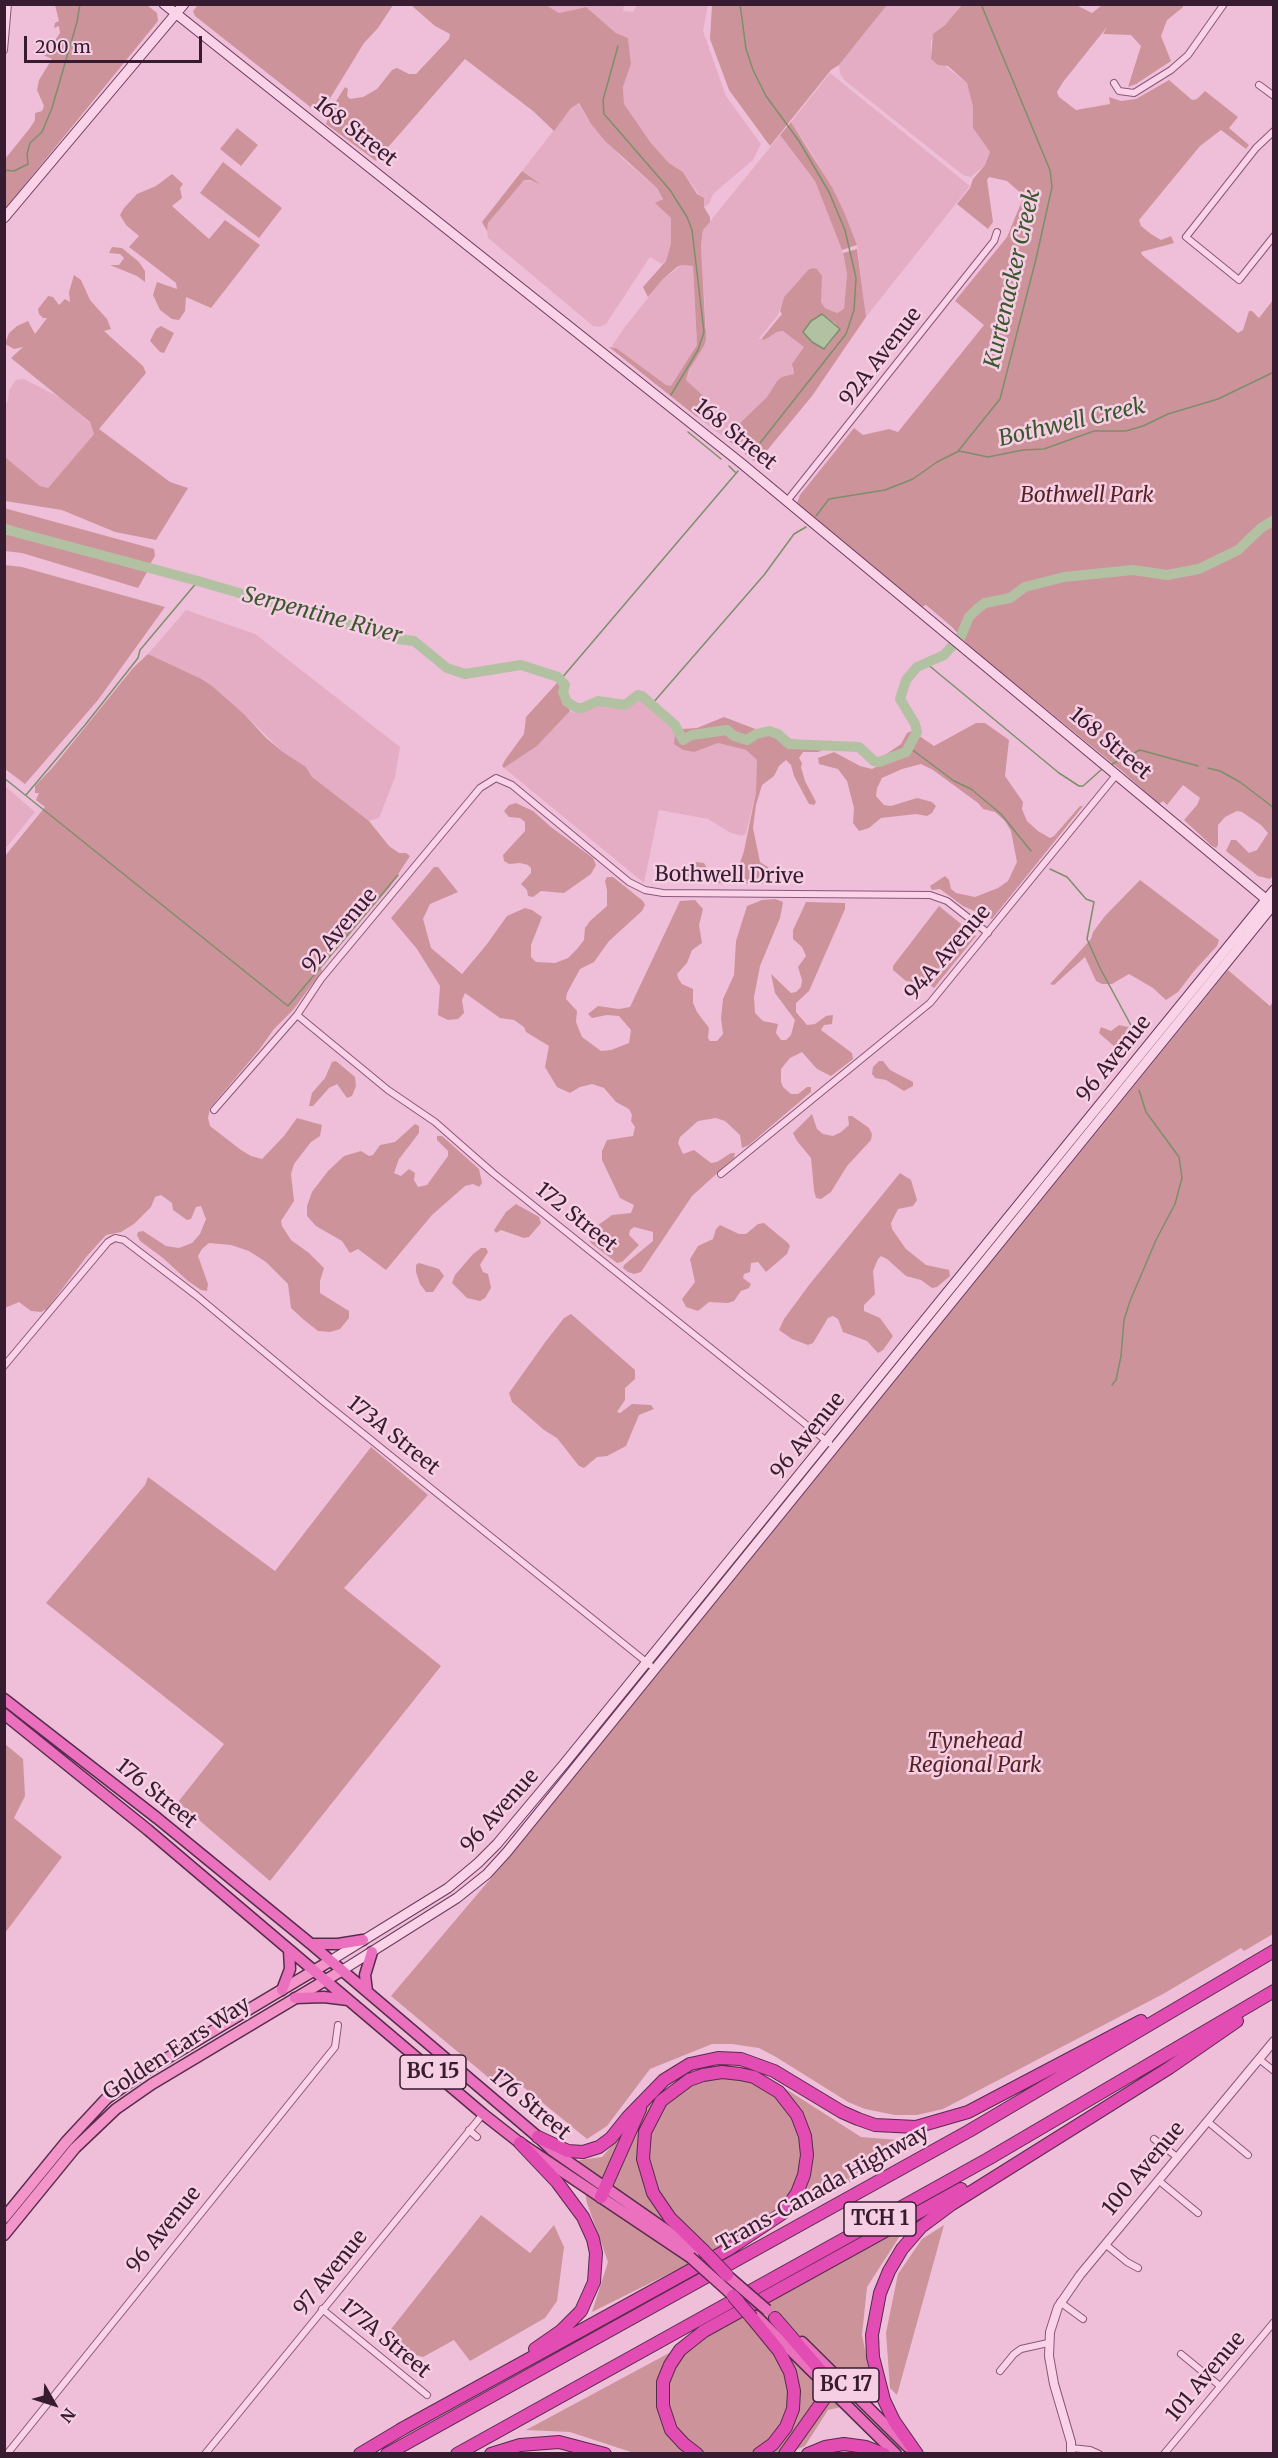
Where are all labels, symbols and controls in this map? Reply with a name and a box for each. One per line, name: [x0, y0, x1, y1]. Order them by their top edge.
scale bar: [27, 24, 206, 62]
text: 200 m: [35, 35, 91, 58]
street label: 168 Street: [308, 92, 402, 172]
water label: Kurtenacker Creek: [980, 187, 1046, 371]
street label: 92A Avenue: [835, 303, 927, 411]
water label: Bothwell Creek: [996, 393, 1148, 453]
street label: 168 Street: [689, 394, 781, 476]
park label: Bothwell Park: [1020, 483, 1154, 509]
water label: Serpentine River: [239, 582, 405, 650]
street label: 168 Street: [1064, 703, 1156, 785]
street label: Bothwell Drive: [654, 862, 804, 890]
street label: 92 Avenue: [297, 883, 383, 979]
street label: 94A Avenue: [900, 900, 996, 1006]
street label: 96 Avenue: [1071, 1011, 1157, 1107]
street label: 172 Street: [530, 1178, 622, 1258]
street label: 96 Avenue: [765, 1388, 851, 1484]
street label: 173A Street: [342, 1391, 444, 1481]
park label: Tynehead Regional Park: [909, 1729, 1041, 1779]
street label: 176 Street: [110, 1754, 202, 1834]
street label: 96 Avenue: [456, 1764, 544, 1858]
street label: Golden Ears Way: [99, 1992, 255, 2106]
road number: BC 15: [400, 2055, 466, 2089]
street label: 176 Street: [485, 2064, 575, 2146]
street label: 100 Avenue: [1098, 2117, 1190, 2221]
street label: Trans-Canada Highway: [713, 2120, 933, 2258]
street label: 96 Avenue: [121, 2182, 207, 2278]
road number: TCH 1: [844, 2202, 916, 2236]
street label: 97 Avenue: [289, 2225, 373, 2321]
street label: 177A Street: [335, 2294, 435, 2384]
street label: 101 Avenue: [1161, 2327, 1251, 2427]
road number: BC 17: [813, 2368, 879, 2402]
north arrow: [24, 2374, 84, 2434]
text: N: [56, 2404, 80, 2427]

